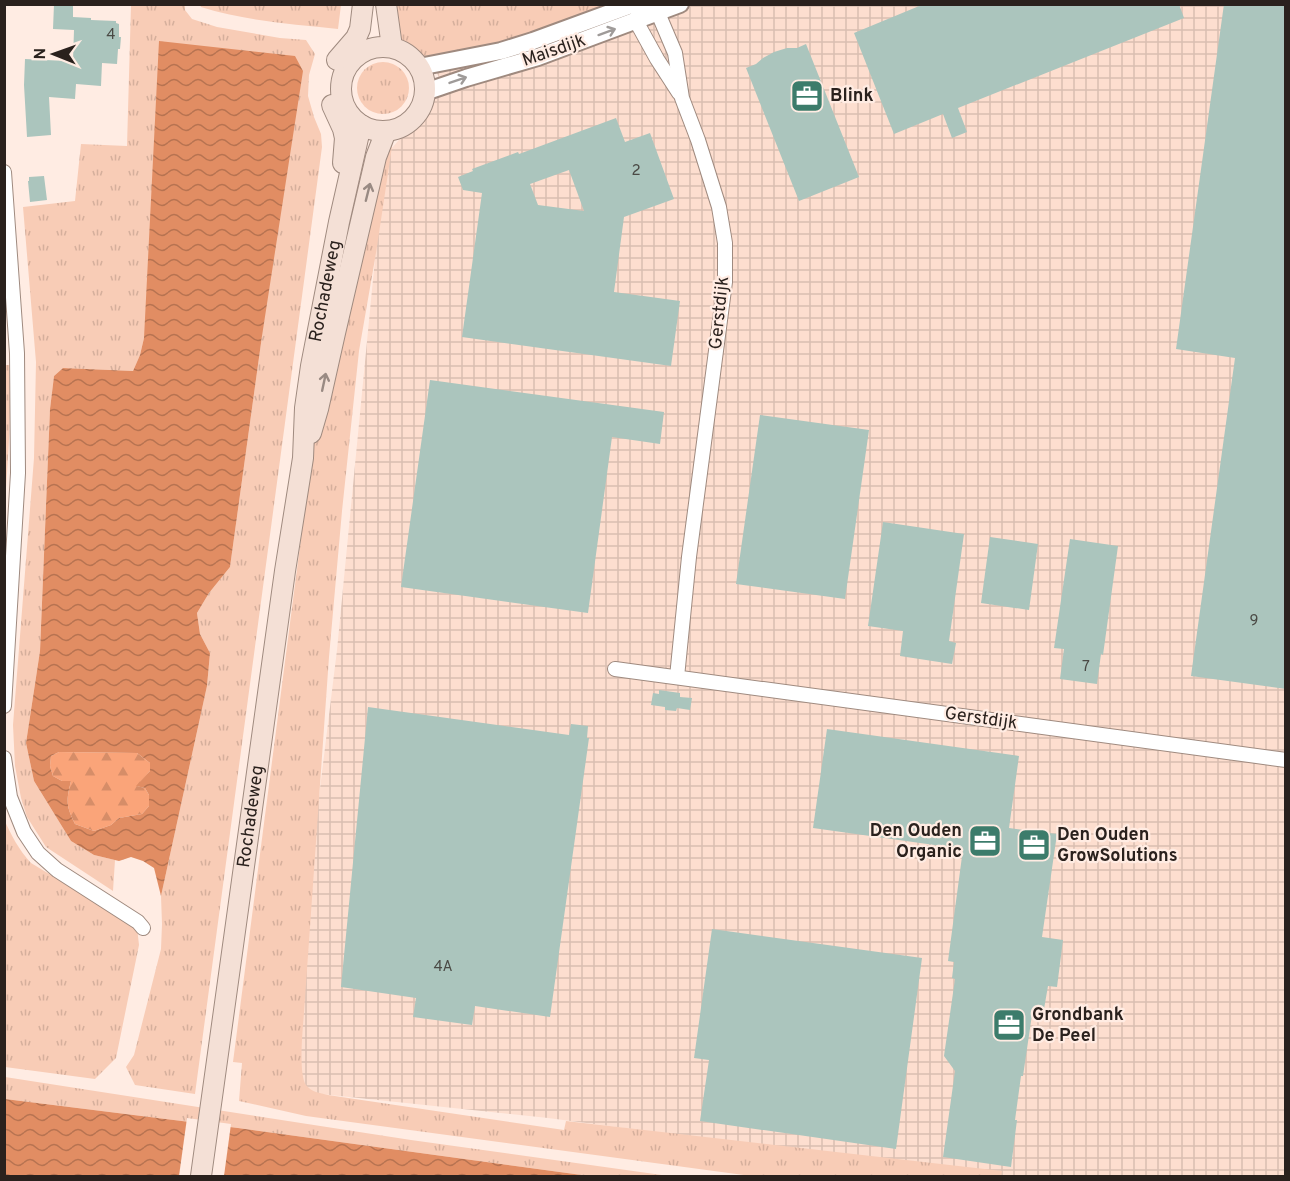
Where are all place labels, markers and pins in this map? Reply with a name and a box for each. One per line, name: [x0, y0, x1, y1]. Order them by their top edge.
office icon: Blink: [789, 78, 825, 114]
place label: Blink: [830, 85, 873, 108]
place label: Den Ouden Organic: [870, 820, 962, 864]
office icon: Den Ouden Organic: [967, 823, 1003, 859]
place label: Den Ouden GrowSolutions: [1057, 824, 1178, 868]
office icon: Den Ouden GrowSolutions: [1016, 827, 1052, 863]
place label: Grondbank De Peel: [1032, 1004, 1124, 1048]
office icon: Grondbank De Peel: [991, 1007, 1027, 1043]

